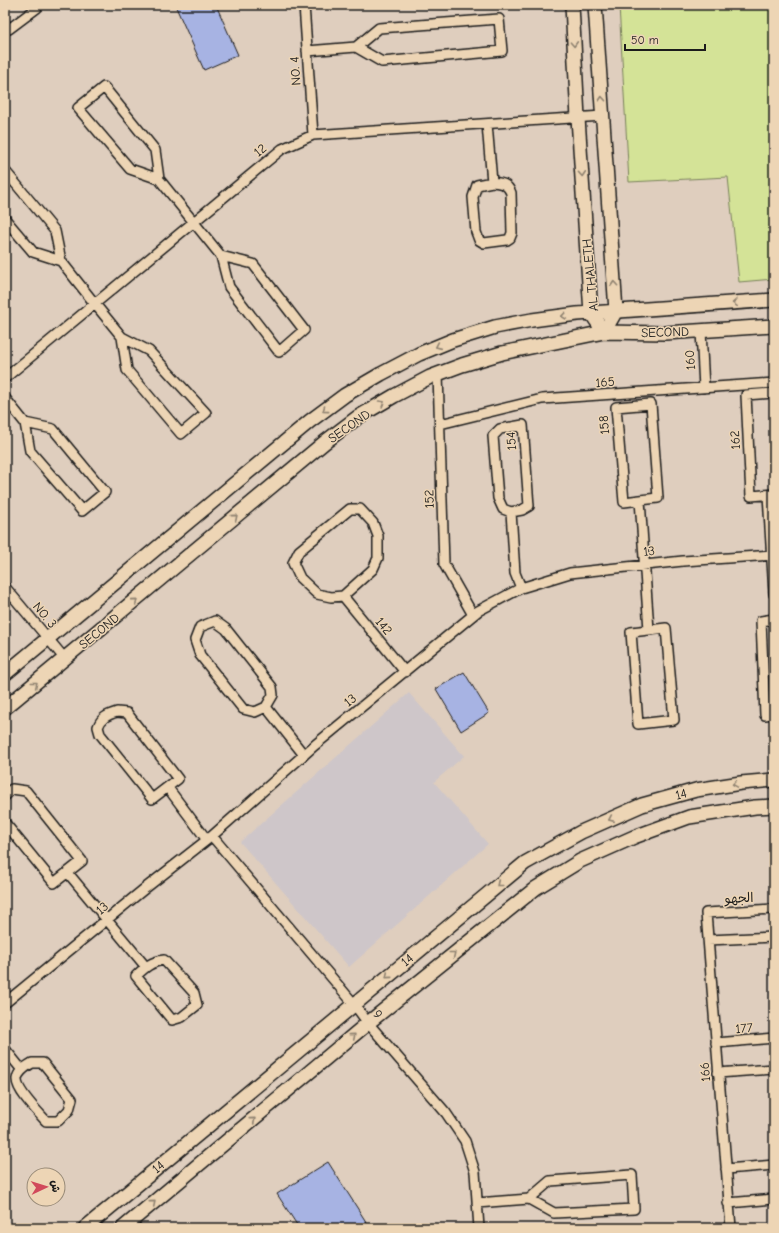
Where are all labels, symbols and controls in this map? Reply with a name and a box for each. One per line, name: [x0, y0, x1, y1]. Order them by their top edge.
scale bar: [625, 26, 705, 52]
text: 50 m: [631, 33, 659, 47]
one-way arrow: [569, 41, 578, 47]
street label: NO. 4: [287, 56, 303, 86]
one-way arrow: [597, 96, 606, 102]
street label: 12: [251, 140, 270, 160]
one-way arrow: [577, 171, 586, 177]
street label: AL THALETH: [579, 238, 601, 312]
one-way arrow: [610, 281, 618, 287]
one-way arrow: [732, 298, 738, 307]
one-way arrow: [561, 311, 567, 320]
street label: SECOND: [641, 324, 689, 340]
one-way arrow: [434, 341, 442, 349]
street label: 160: [682, 349, 698, 371]
street label: 165: [595, 374, 615, 390]
one-way arrow: [378, 401, 385, 408]
one-way arrow: [322, 405, 329, 413]
street label: SECOND: [325, 406, 373, 446]
street label: 158: [596, 415, 612, 435]
street label: 162: [727, 430, 743, 450]
street label: 154: [503, 431, 519, 451]
street label: 152: [421, 489, 437, 509]
one-way arrow: [230, 515, 238, 522]
street label: 13: [642, 543, 656, 559]
one-way arrow: [131, 598, 138, 605]
street label: NO. 3: [30, 599, 60, 631]
street label: SECOND: [76, 610, 122, 652]
street label: 142: [372, 614, 396, 638]
one-way arrow: [31, 681, 38, 688]
street label: 13: [341, 690, 359, 710]
one-way arrow: [732, 779, 738, 788]
street label: 14: [674, 785, 688, 803]
one-way arrow: [607, 814, 614, 822]
one-way arrow: [496, 879, 503, 886]
street label: الجهو: [723, 890, 754, 907]
street label: 13: [93, 898, 111, 918]
street label: 14: [398, 951, 416, 969]
one-way arrow: [449, 952, 456, 959]
one-way arrow: [385, 971, 393, 978]
street label: 9: [370, 1007, 386, 1021]
street label: 177: [735, 1020, 753, 1036]
one-way arrow: [348, 1034, 355, 1041]
street label: 166: [697, 1062, 713, 1082]
one-way arrow: [248, 1117, 256, 1124]
street label: 14: [149, 1158, 167, 1176]
north arrow: [26, 1167, 66, 1207]
text: ش: [49, 1180, 62, 1193]
one-way arrow: [149, 1201, 156, 1208]

